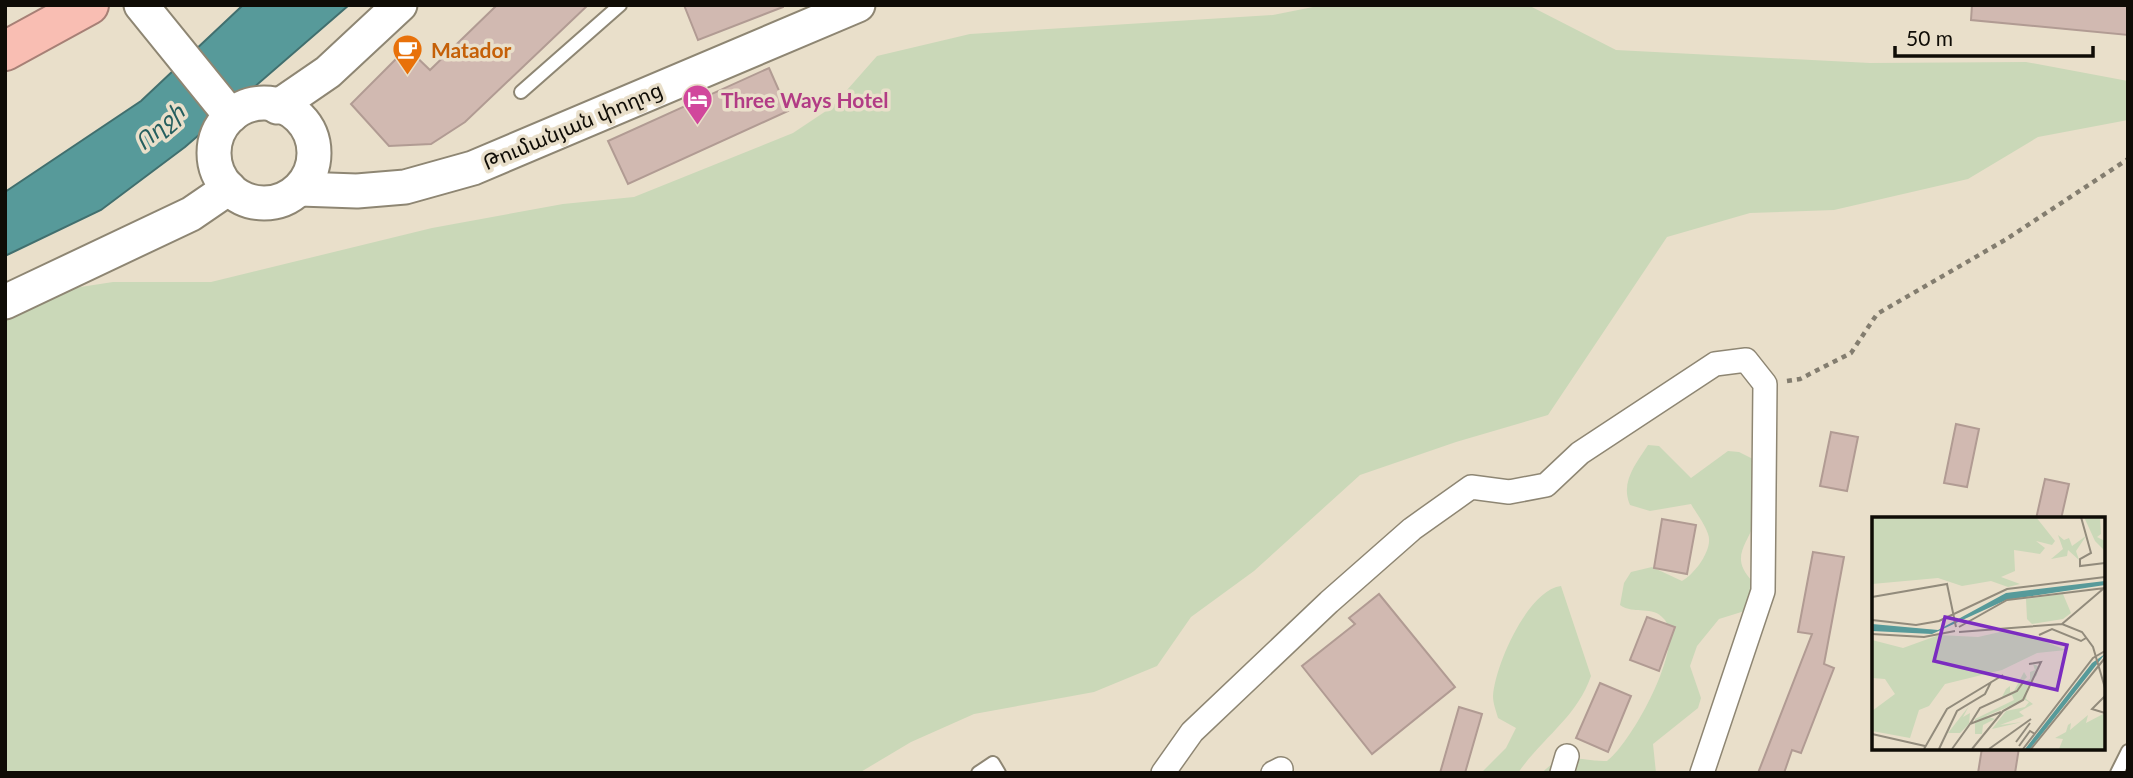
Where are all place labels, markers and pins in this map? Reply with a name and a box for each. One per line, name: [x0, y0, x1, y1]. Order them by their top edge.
cafe icon: Matador: [391, 32, 425, 76]
place label: Matador: [431, 37, 512, 62]
hotel icon: Three Ways Hotel: [681, 82, 715, 126]
place label: Three Ways Hotel: [721, 87, 888, 112]

